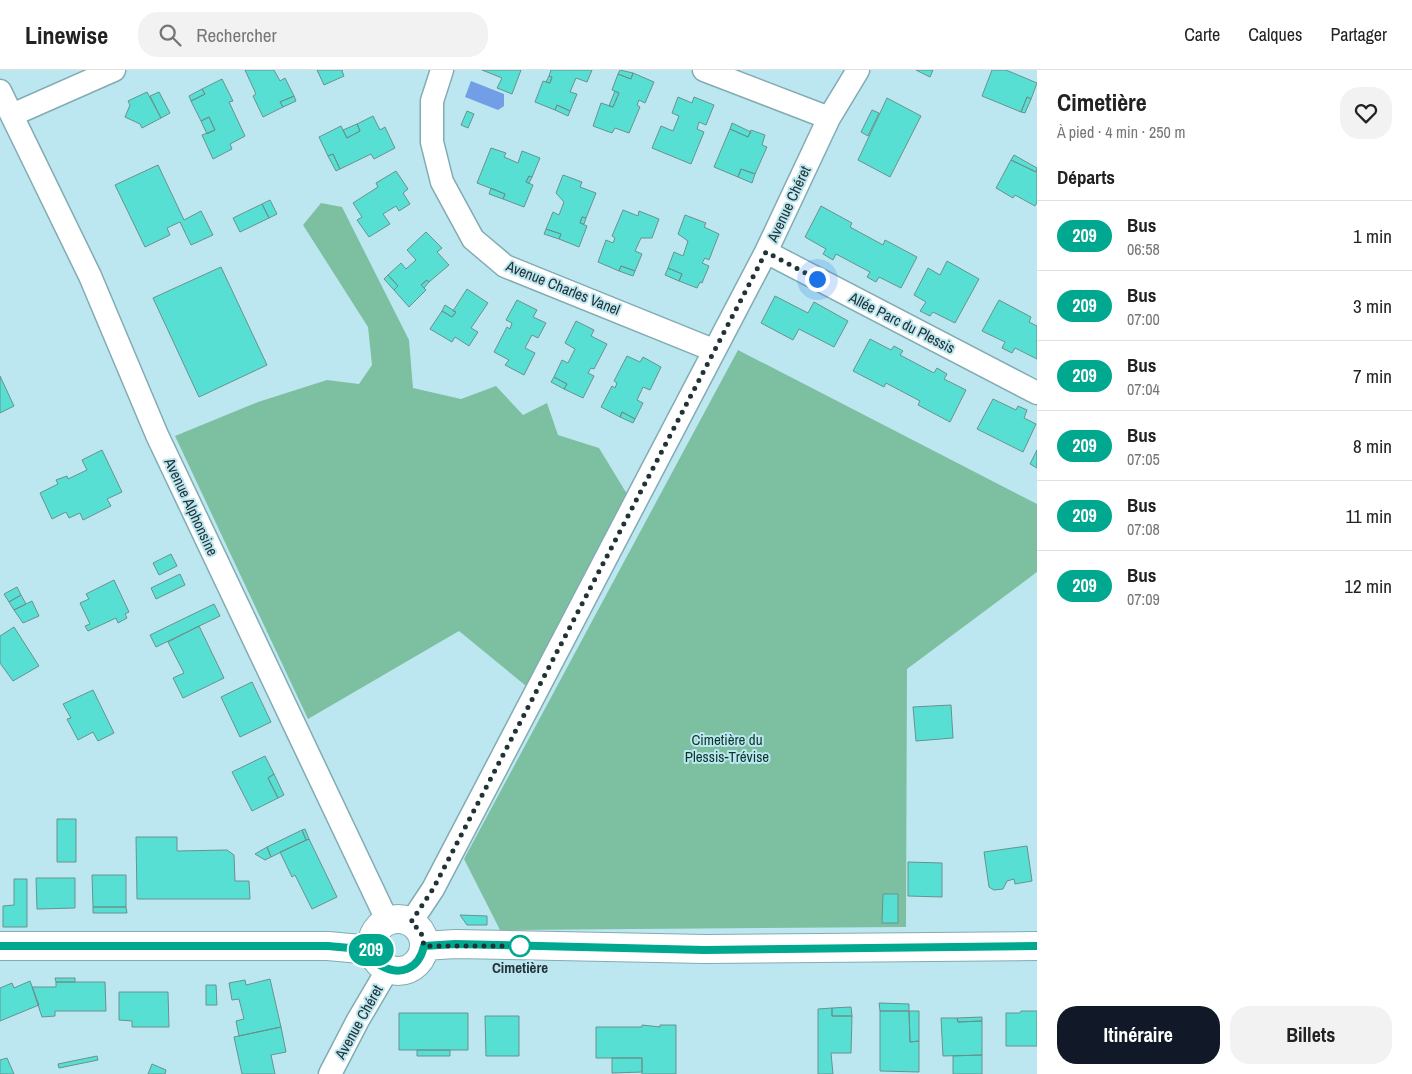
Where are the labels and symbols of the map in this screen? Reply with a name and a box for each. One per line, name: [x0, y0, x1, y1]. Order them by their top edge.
street label: Avenue Chéret: [761, 162, 816, 246]
street label: Avenue Charles Vanel: [502, 255, 623, 320]
your location: [805, 267, 830, 292]
street label: Allée Parc du Plessis: [845, 286, 959, 358]
street label: Avenue Alphonsine: [159, 454, 223, 559]
park label: Cimetière du Plessis-Trévise: [685, 729, 769, 767]
line badge: 209: [342, 934, 400, 966]
marker: Cimetière: [509, 935, 531, 957]
place label: Cimetière: [492, 957, 548, 978]
street label: Avenue Chéret: [329, 980, 388, 1064]

